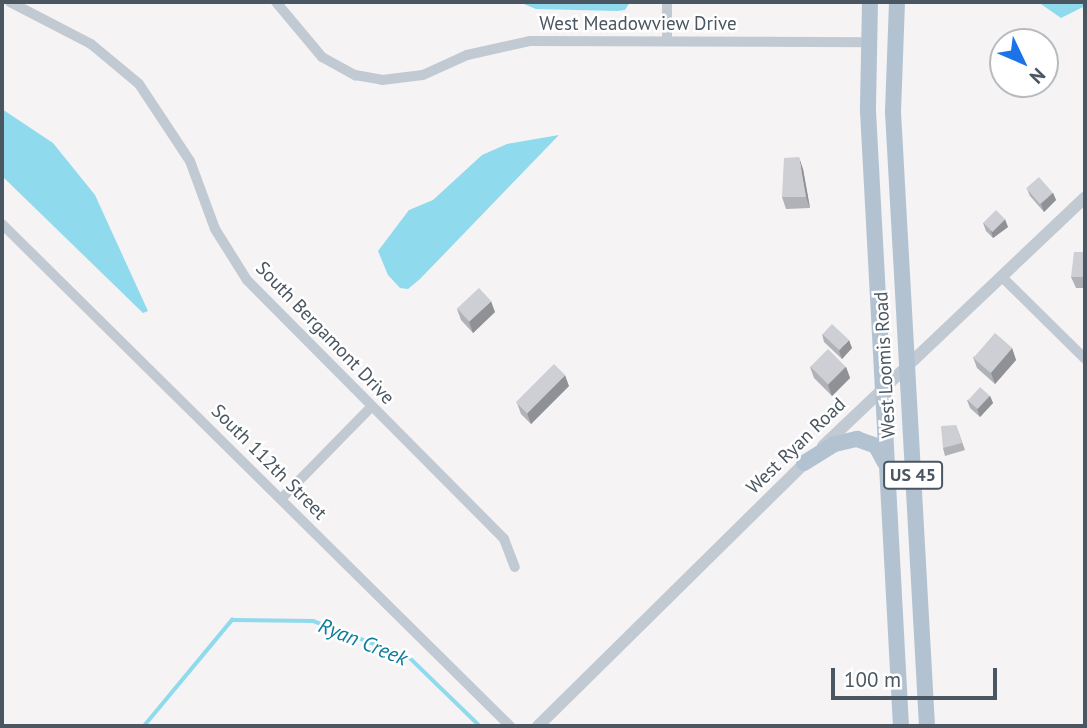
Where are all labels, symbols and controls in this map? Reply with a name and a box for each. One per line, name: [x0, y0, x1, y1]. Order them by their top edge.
street label: West Meadowview Drive: [539, 13, 737, 35]
north arrow: [989, 28, 1059, 98]
text: N: [1025, 63, 1051, 89]
street label: South Bergamont Drive: [251, 257, 399, 409]
street label: West Loomis Road: [870, 291, 900, 439]
street label: West Ryan Road: [742, 393, 850, 499]
street label: South 112th Street: [207, 400, 331, 524]
road number: US 45: [881, 461, 944, 490]
water label: Ryan Creek: [315, 613, 411, 671]
scale bar: [835, 654, 1001, 698]
text: 100 m: [844, 666, 901, 693]

